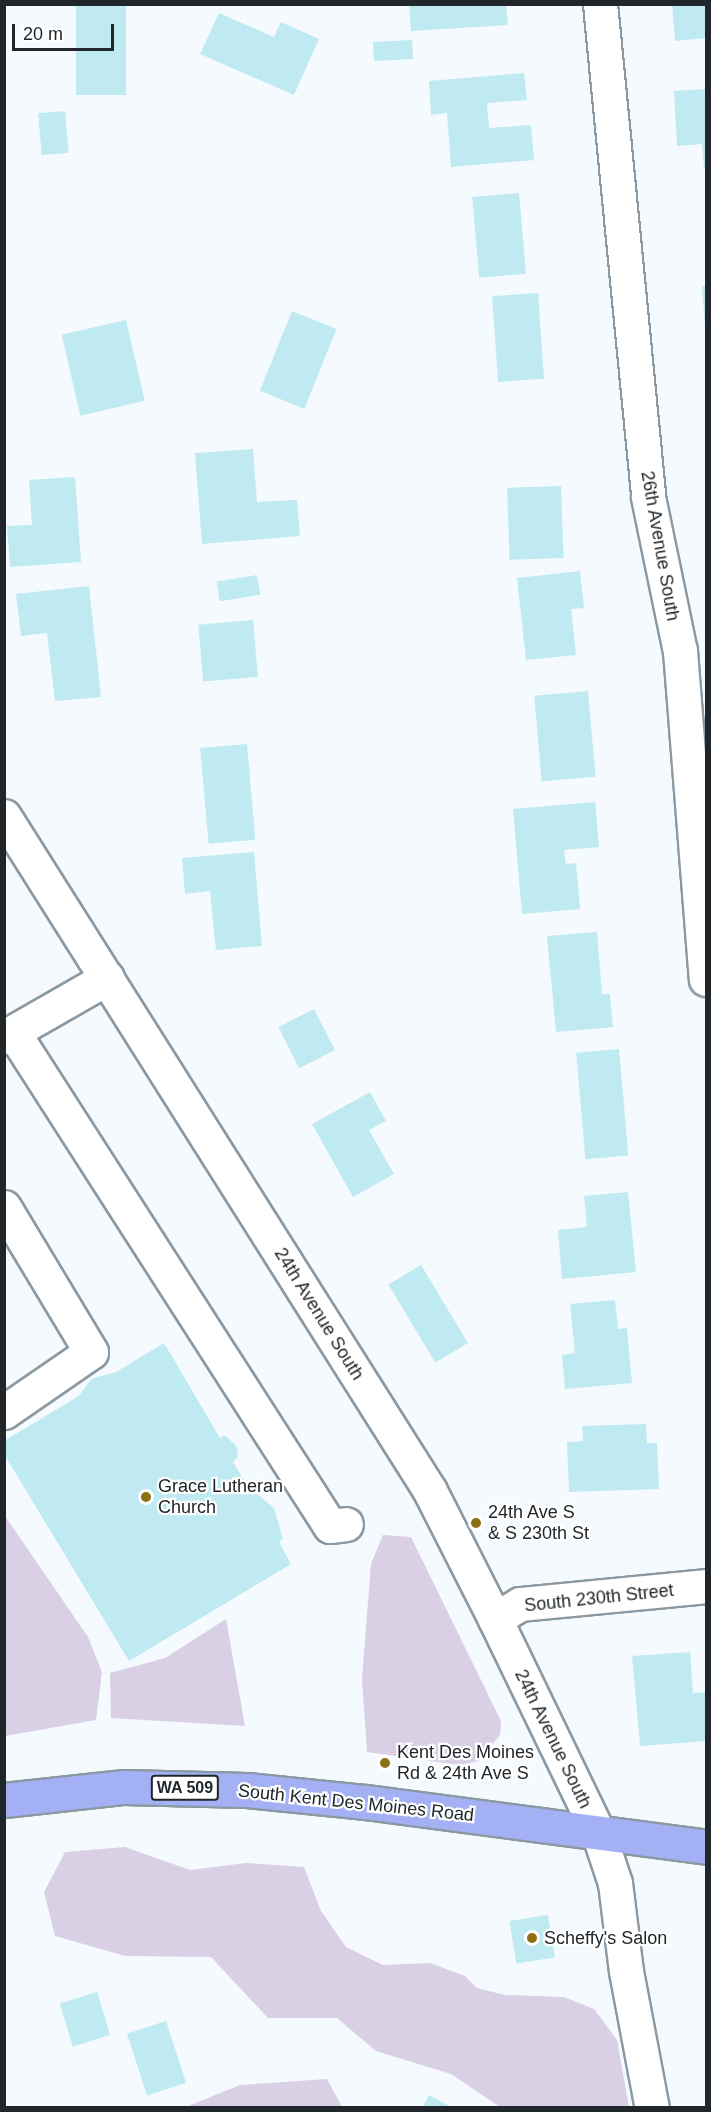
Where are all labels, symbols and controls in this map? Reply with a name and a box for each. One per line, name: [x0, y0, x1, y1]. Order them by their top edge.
scale bar: [15, 12, 117, 50]
text: 20 m: [23, 24, 63, 44]
street label: 26th Avenue South: [636, 469, 684, 623]
street label: 24th Avenue South: [269, 1243, 369, 1385]
place label: Grace Lutheran Church: [158, 1476, 283, 1518]
marker: Grace Lutheran Church: [139, 1490, 153, 1504]
place label: 24th Ave S & S 230th St: [488, 1502, 589, 1544]
marker: 24th Ave S & S 230th St: [469, 1516, 483, 1530]
street label: South 230th Street: [523, 1579, 675, 1617]
street label: 24th Avenue South: [510, 1666, 596, 1812]
place label: Kent Des Moines Rd & 24th Ave S: [397, 1742, 534, 1784]
marker: Kent Des Moines Rd & 24th Ave S: [378, 1756, 392, 1770]
road number: WA 509: [150, 1775, 219, 1801]
street label: South Kent Des Moines Road: [237, 1780, 475, 1826]
place label: Scheffy's Salon: [544, 1927, 667, 1949]
marker: Scheffy's Salon: [525, 1931, 539, 1945]

